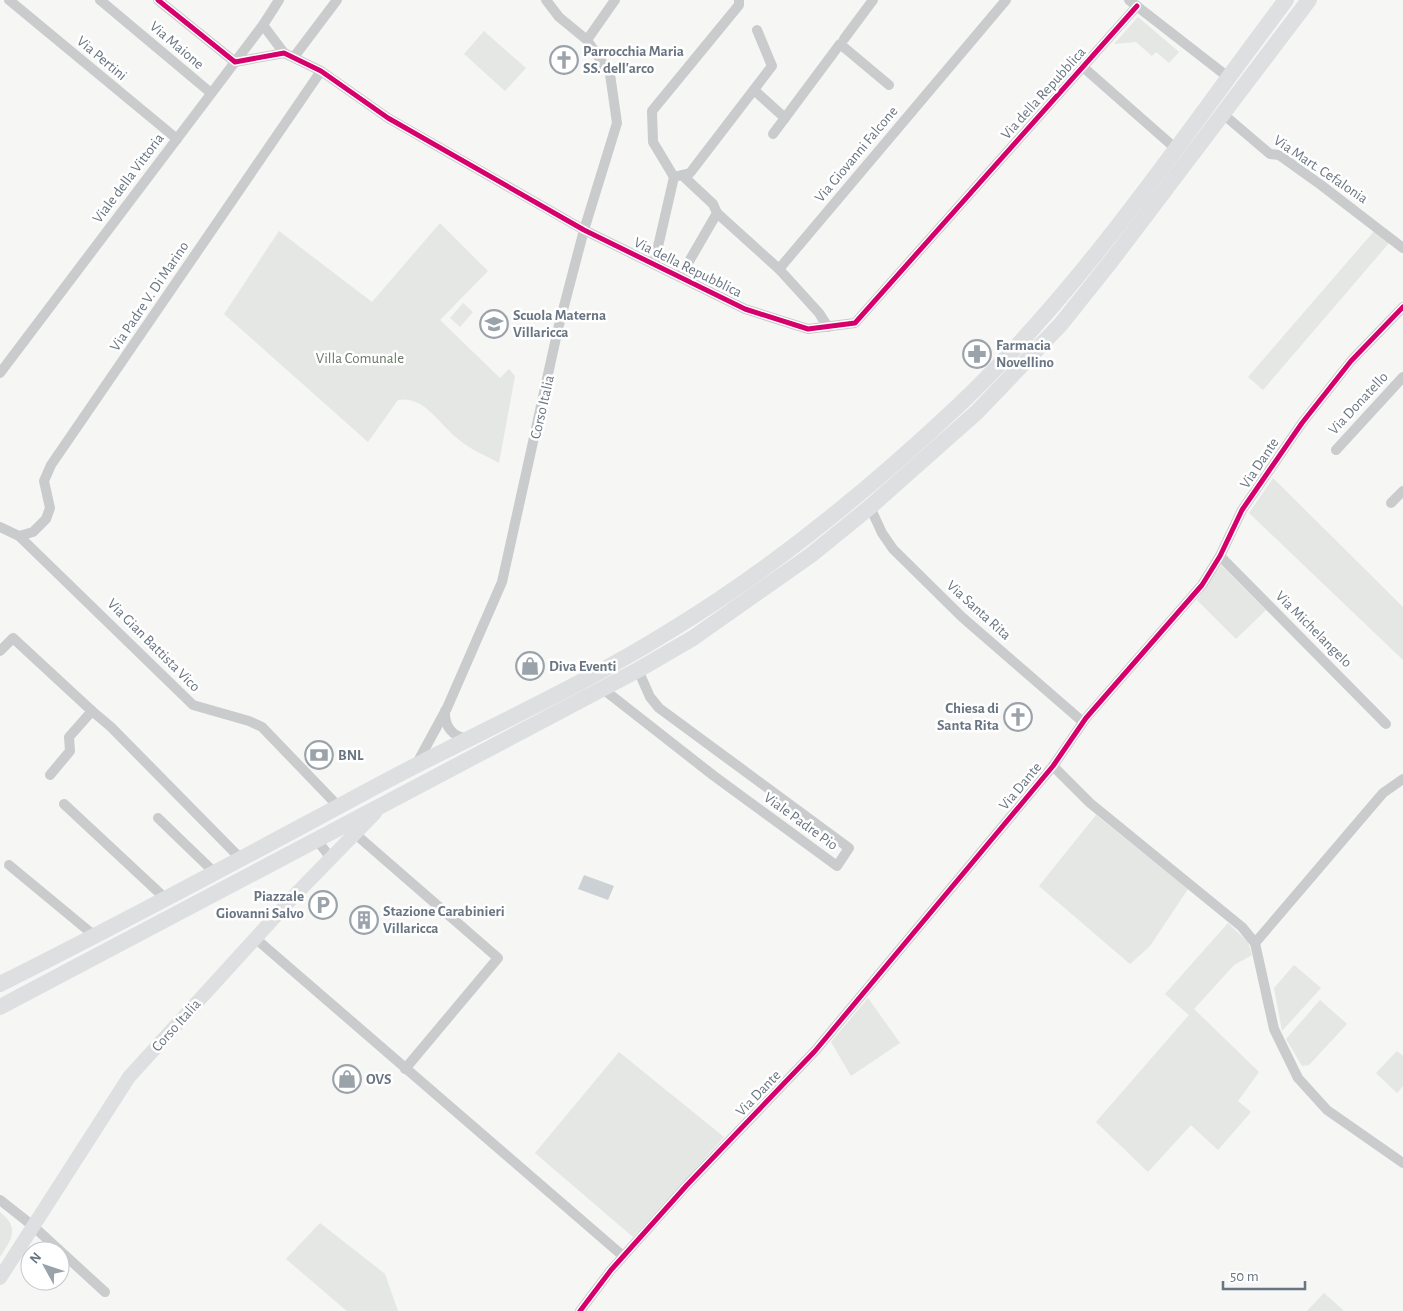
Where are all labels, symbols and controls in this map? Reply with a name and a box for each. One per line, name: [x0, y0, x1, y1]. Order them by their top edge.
street label: Via Maione: [147, 19, 207, 72]
street label: Via Pertini: [74, 33, 130, 83]
place label: Parrocchia Maria SS. dell'arco: [583, 44, 684, 76]
street label: Via della Repubblica: [998, 44, 1089, 142]
church icon: Parrocchia Maria SS. dell'arco: [549, 45, 579, 75]
street label: Via Giovanni Falcone: [812, 103, 901, 205]
street label: Viale della Vittoria: [90, 131, 167, 226]
street label: Via Mart. Cefalonia: [1271, 132, 1371, 206]
street label: Via della Repubblica: [631, 235, 744, 300]
street label: Via Padre V. Di Marino: [107, 239, 192, 354]
place label: Scuola Materna Villaricca: [513, 308, 606, 340]
school or university icon: Scuola Materna Villaricca: [479, 309, 509, 339]
place label: Farmacia Novellino: [996, 338, 1054, 370]
pharmacy icon: Farmacia Novellino: [962, 339, 992, 369]
park label: Villa Comunale: [316, 351, 404, 366]
street label: Via Donatello: [1326, 369, 1391, 437]
street label: Corso Italia: [528, 374, 557, 440]
street label: Via Dante: [1237, 435, 1282, 491]
street label: Via Santa Rita: [944, 578, 1014, 643]
street label: Via Michelangelo: [1273, 588, 1355, 670]
street label: Via Gian Battista Vico: [104, 596, 203, 695]
shop icon: Diva Eventi: [515, 651, 545, 681]
place label: Diva Eventi: [549, 659, 617, 674]
place label: Chiesa di Santa Rita: [937, 701, 999, 733]
church icon: Chiesa di Santa Rita: [1003, 702, 1033, 732]
bank icon: BNL: [304, 740, 334, 770]
place label: BNL: [338, 748, 364, 763]
street label: Via Dante: [996, 760, 1045, 813]
street label: Viale Padre Pio: [761, 790, 840, 853]
place label: Piazzale Giovanni Salvo: [216, 889, 304, 921]
parking icon: Piazzale Giovanni Salvo: [308, 890, 338, 920]
place label: Stazione Carabinieri Villaricca: [383, 904, 505, 936]
building icon: Stazione Carabinieri Villaricca: [349, 905, 379, 935]
street label: Corso Italia: [149, 996, 204, 1054]
shop icon: OVS: [332, 1064, 362, 1094]
street label: Via Dante: [733, 1068, 784, 1119]
place label: OVS: [366, 1072, 391, 1087]
north arrow: [20, 1241, 70, 1291]
text: N: [27, 1250, 44, 1267]
scale bar: [1223, 1258, 1306, 1290]
text: 50 m: [1230, 1269, 1259, 1284]

